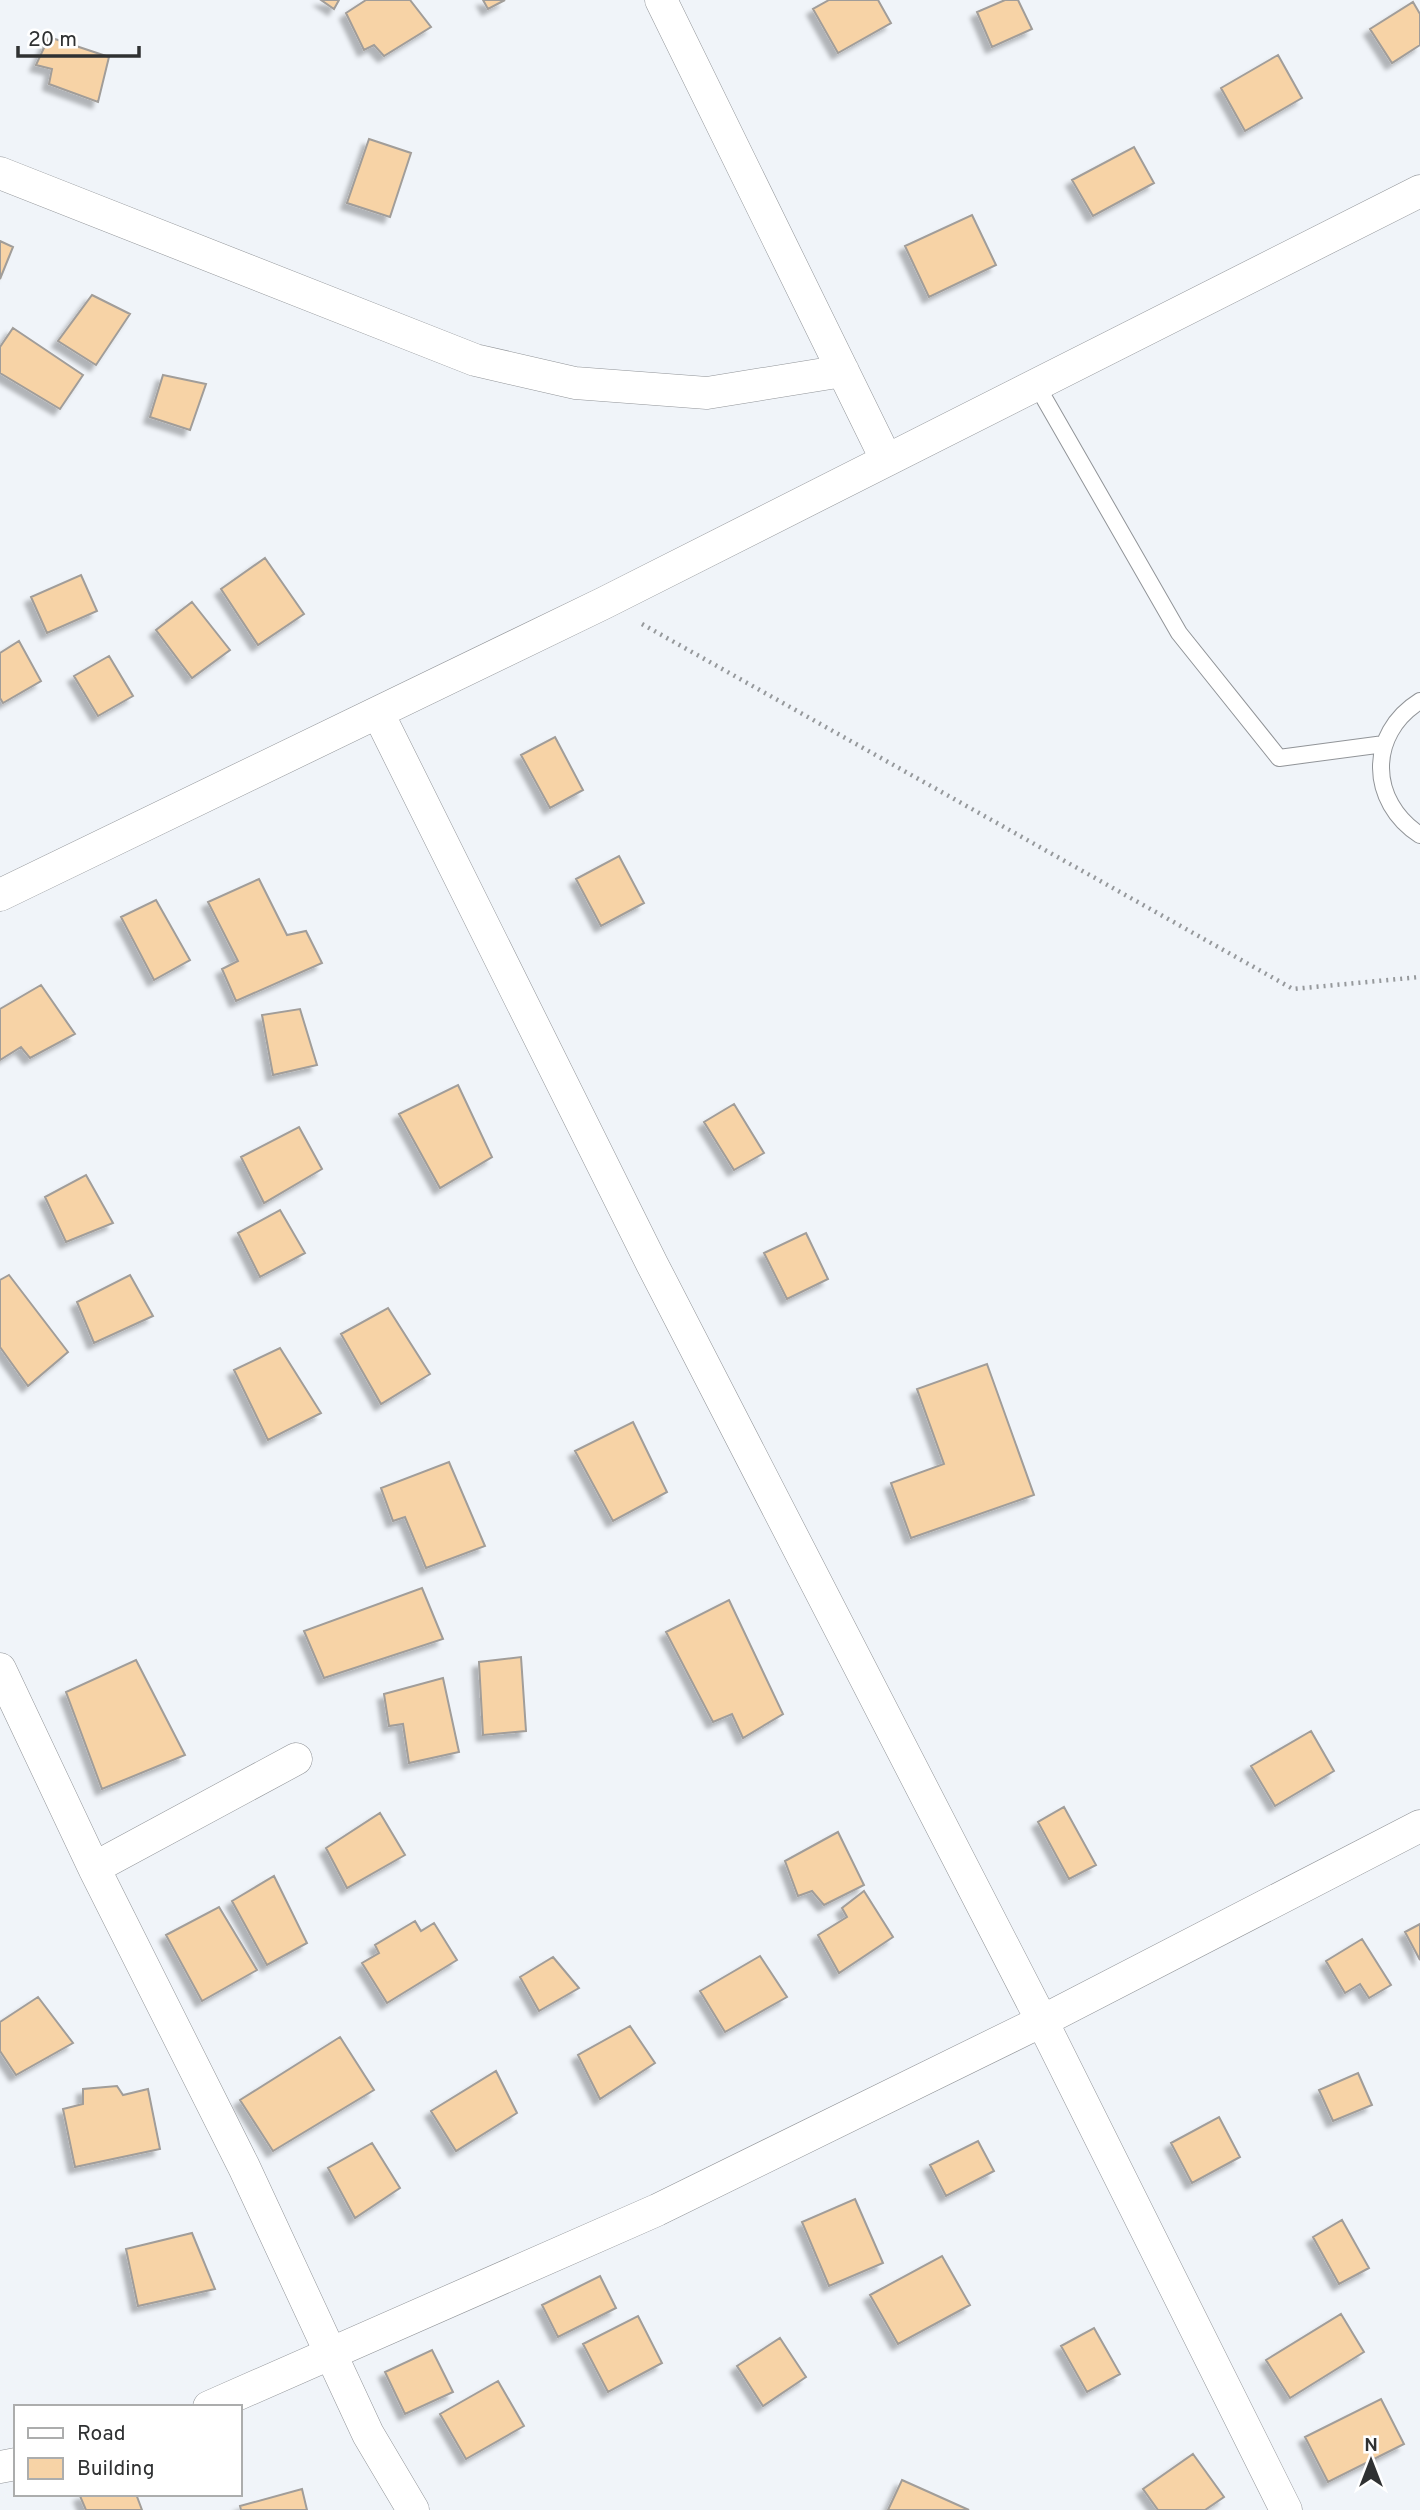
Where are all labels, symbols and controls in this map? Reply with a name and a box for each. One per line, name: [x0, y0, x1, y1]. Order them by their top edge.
scale bar: [18, 14, 138, 58]
text: 20 m: [28, 27, 77, 54]
legend: [14, 2405, 242, 2496]
text: Road: [77, 2421, 126, 2448]
north arrow: [1336, 2426, 1406, 2496]
text: N: [1364, 2434, 1378, 2458]
text: Building: [77, 2456, 155, 2483]

